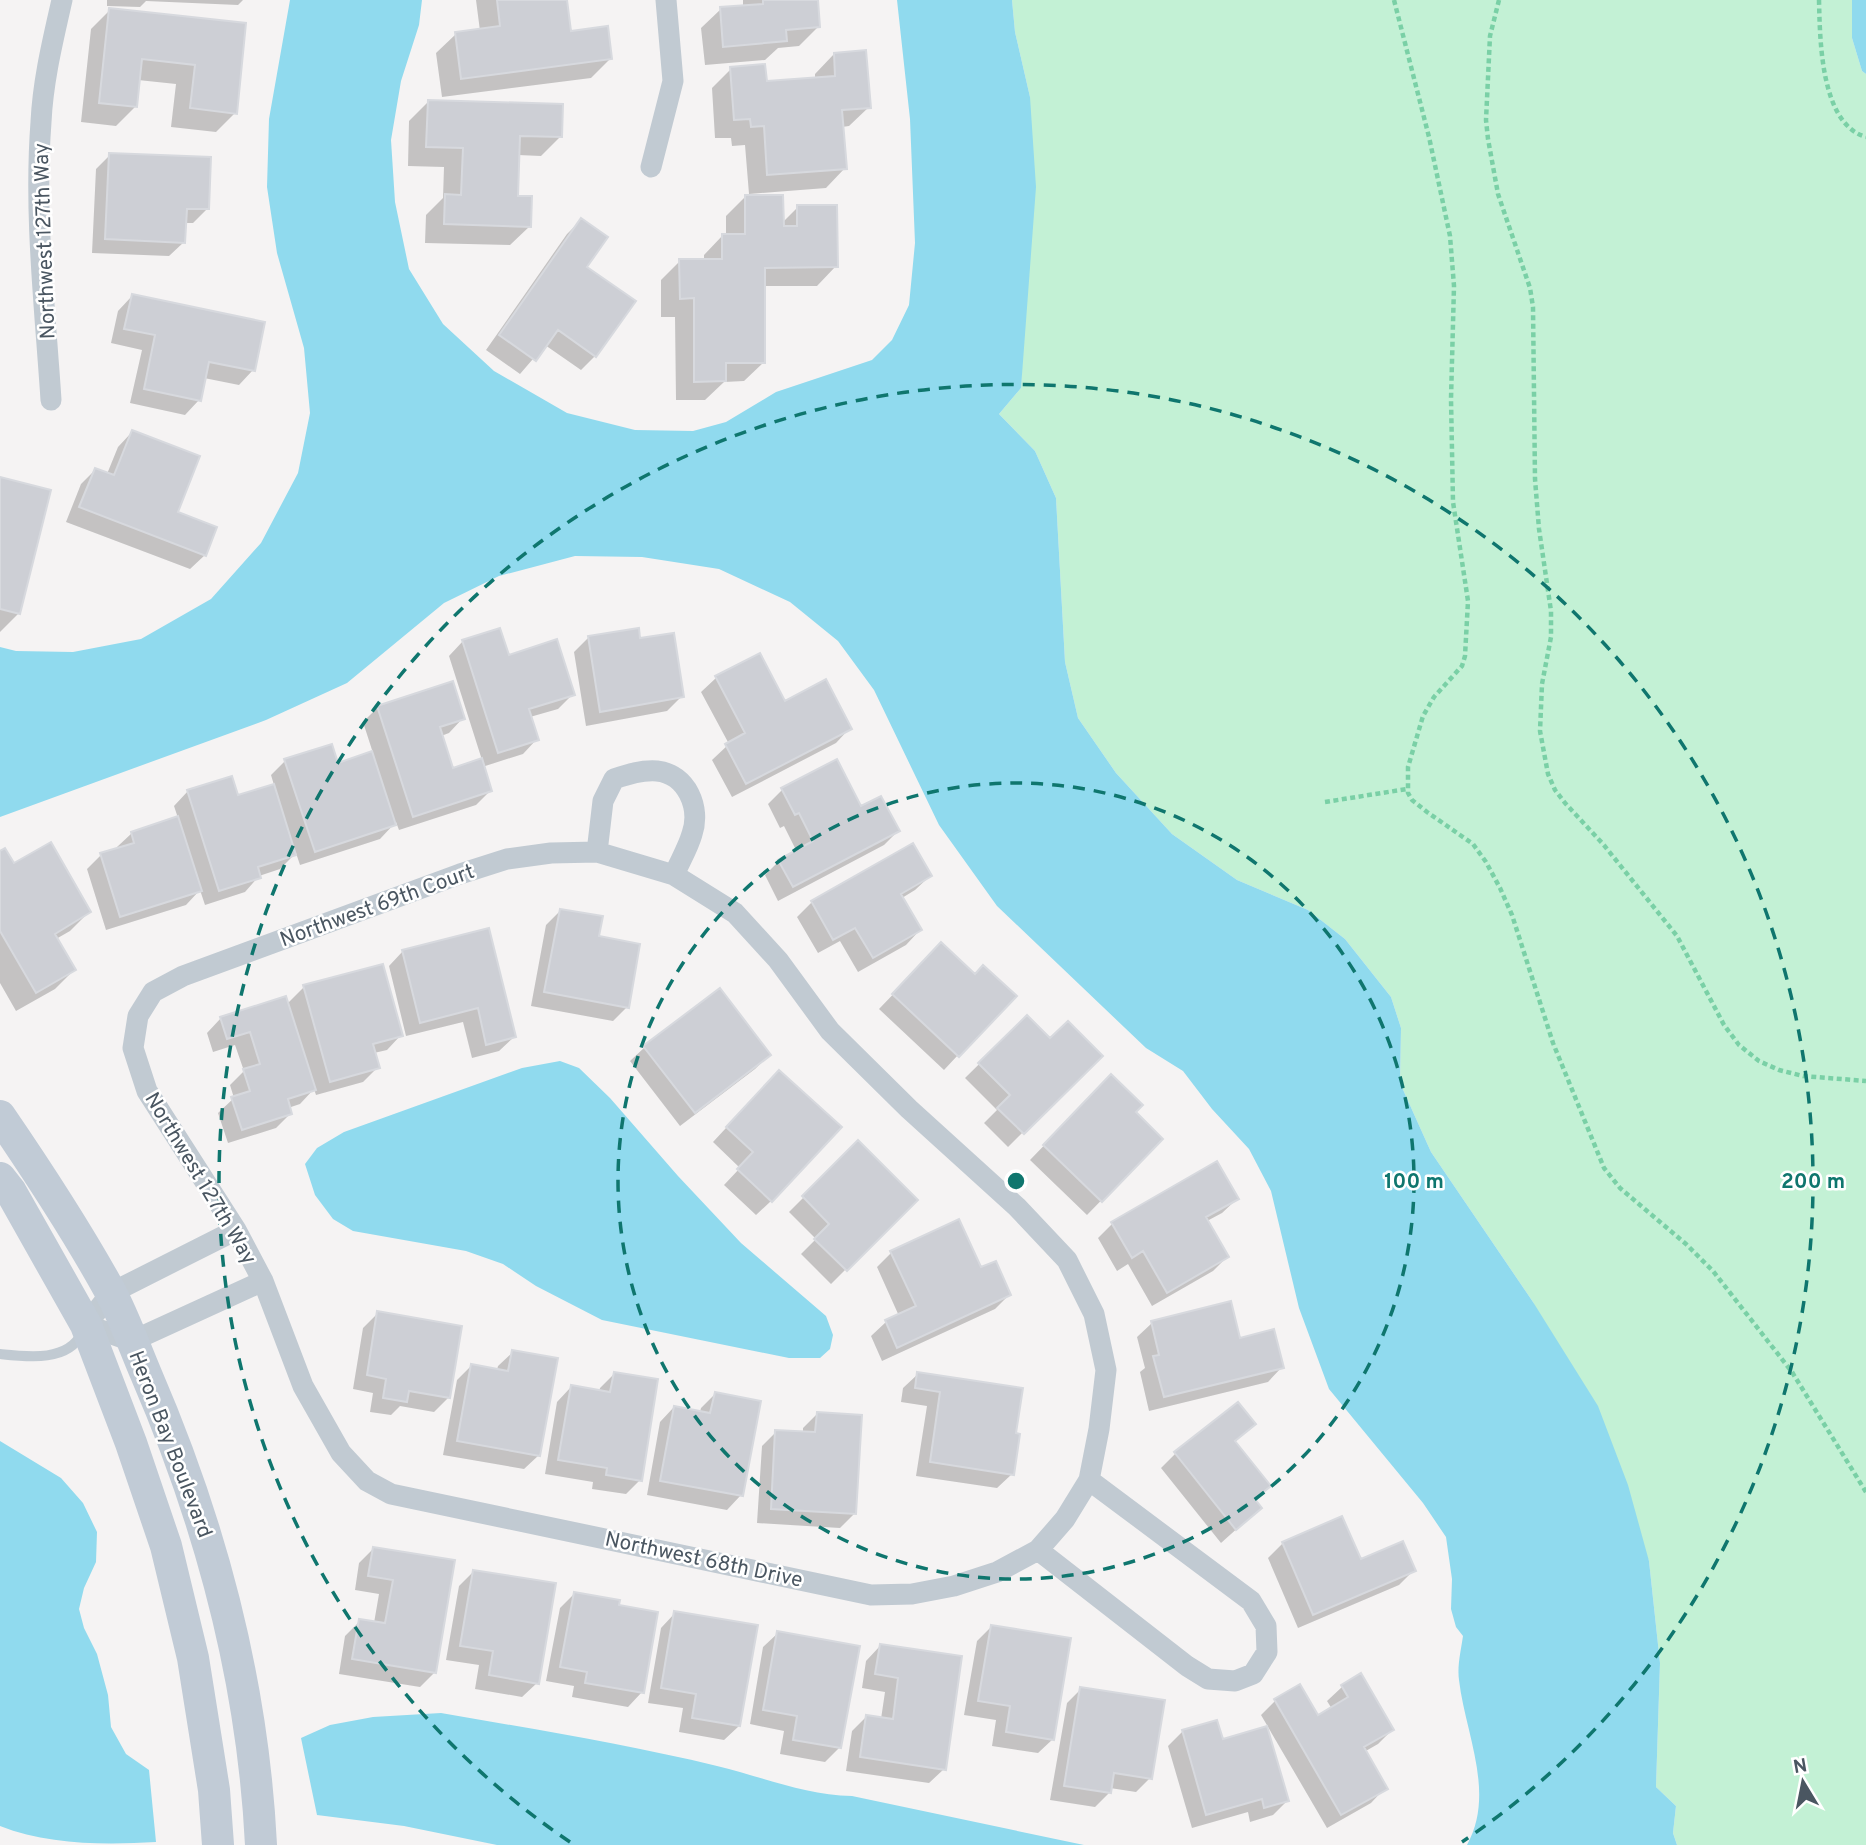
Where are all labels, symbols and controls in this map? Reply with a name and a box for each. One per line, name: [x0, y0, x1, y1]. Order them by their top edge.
street label: Northwest 127th Way: [29, 142, 62, 340]
street label: Northwest 69th Court: [277, 859, 478, 954]
street label: Northwest 127th Way: [138, 1088, 262, 1270]
centre of rings: [1004, 1169, 1028, 1193]
text: 100 m: [1384, 1169, 1444, 1196]
text: 200 m: [1781, 1169, 1845, 1196]
street label: Heron Bay Boulevard: [121, 1347, 218, 1542]
street label: Northwest 68th Drive: [602, 1526, 805, 1595]
north arrow: [1768, 1747, 1838, 1817]
text: N: [1792, 1754, 1809, 1780]

